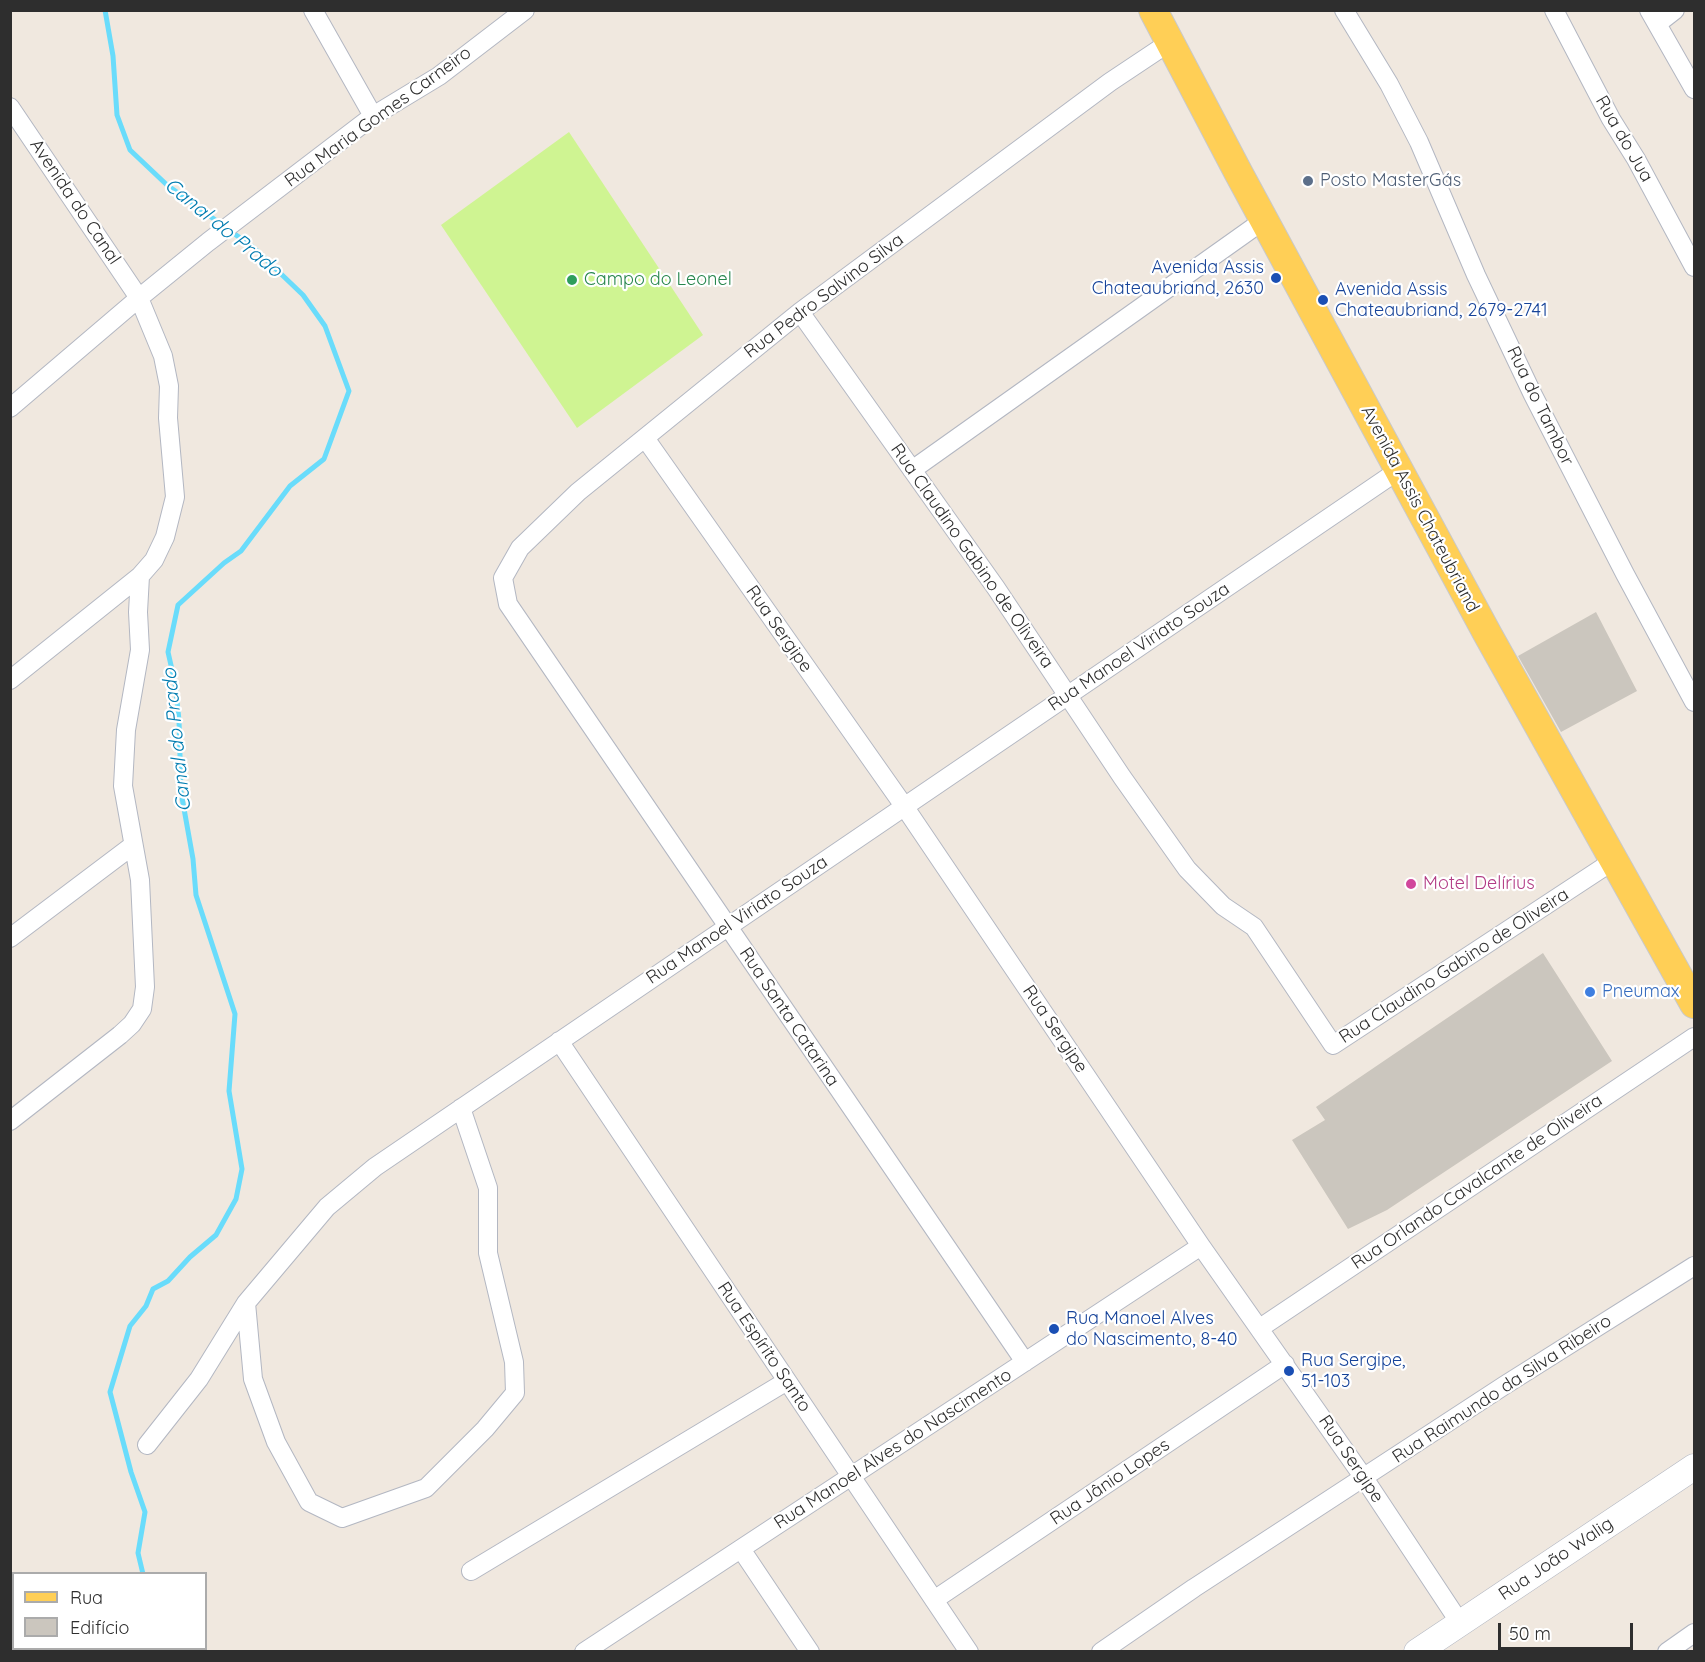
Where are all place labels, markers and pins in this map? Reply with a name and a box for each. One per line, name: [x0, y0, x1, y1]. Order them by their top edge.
place label: Posto MasterGás: [1320, 170, 1461, 192]
marker: Posto MasterGás: [1301, 174, 1315, 188]
place label: Avenida Assis Chateaubriand, 2630: [1092, 257, 1264, 300]
place label: Campo do Leonel: [584, 269, 732, 291]
marker: Avenida Assis Chateaubriand, 2630: [1269, 271, 1283, 285]
marker: Campo do Leonel: [565, 273, 579, 287]
place label: Avenida Assis Chateaubriand, 2679-2741: [1335, 279, 1548, 322]
marker: Avenida Assis Chateaubriand, 2679-2741: [1316, 293, 1330, 307]
place label: Motel Delírius: [1423, 873, 1535, 895]
marker: Motel Delírius: [1404, 877, 1418, 891]
place label: Pneumax: [1602, 981, 1680, 1003]
marker: Pneumax: [1583, 985, 1597, 999]
place label: Rua Manoel Alves do Nascimento, 8-40: [1066, 1308, 1238, 1350]
marker: Rua Manoel Alves do Nascimento, 8-40: [1047, 1322, 1061, 1336]
place label: Rua Sergipe, 51-103: [1301, 1350, 1406, 1392]
marker: Rua Sergipe, 51-103: [1282, 1364, 1296, 1378]

